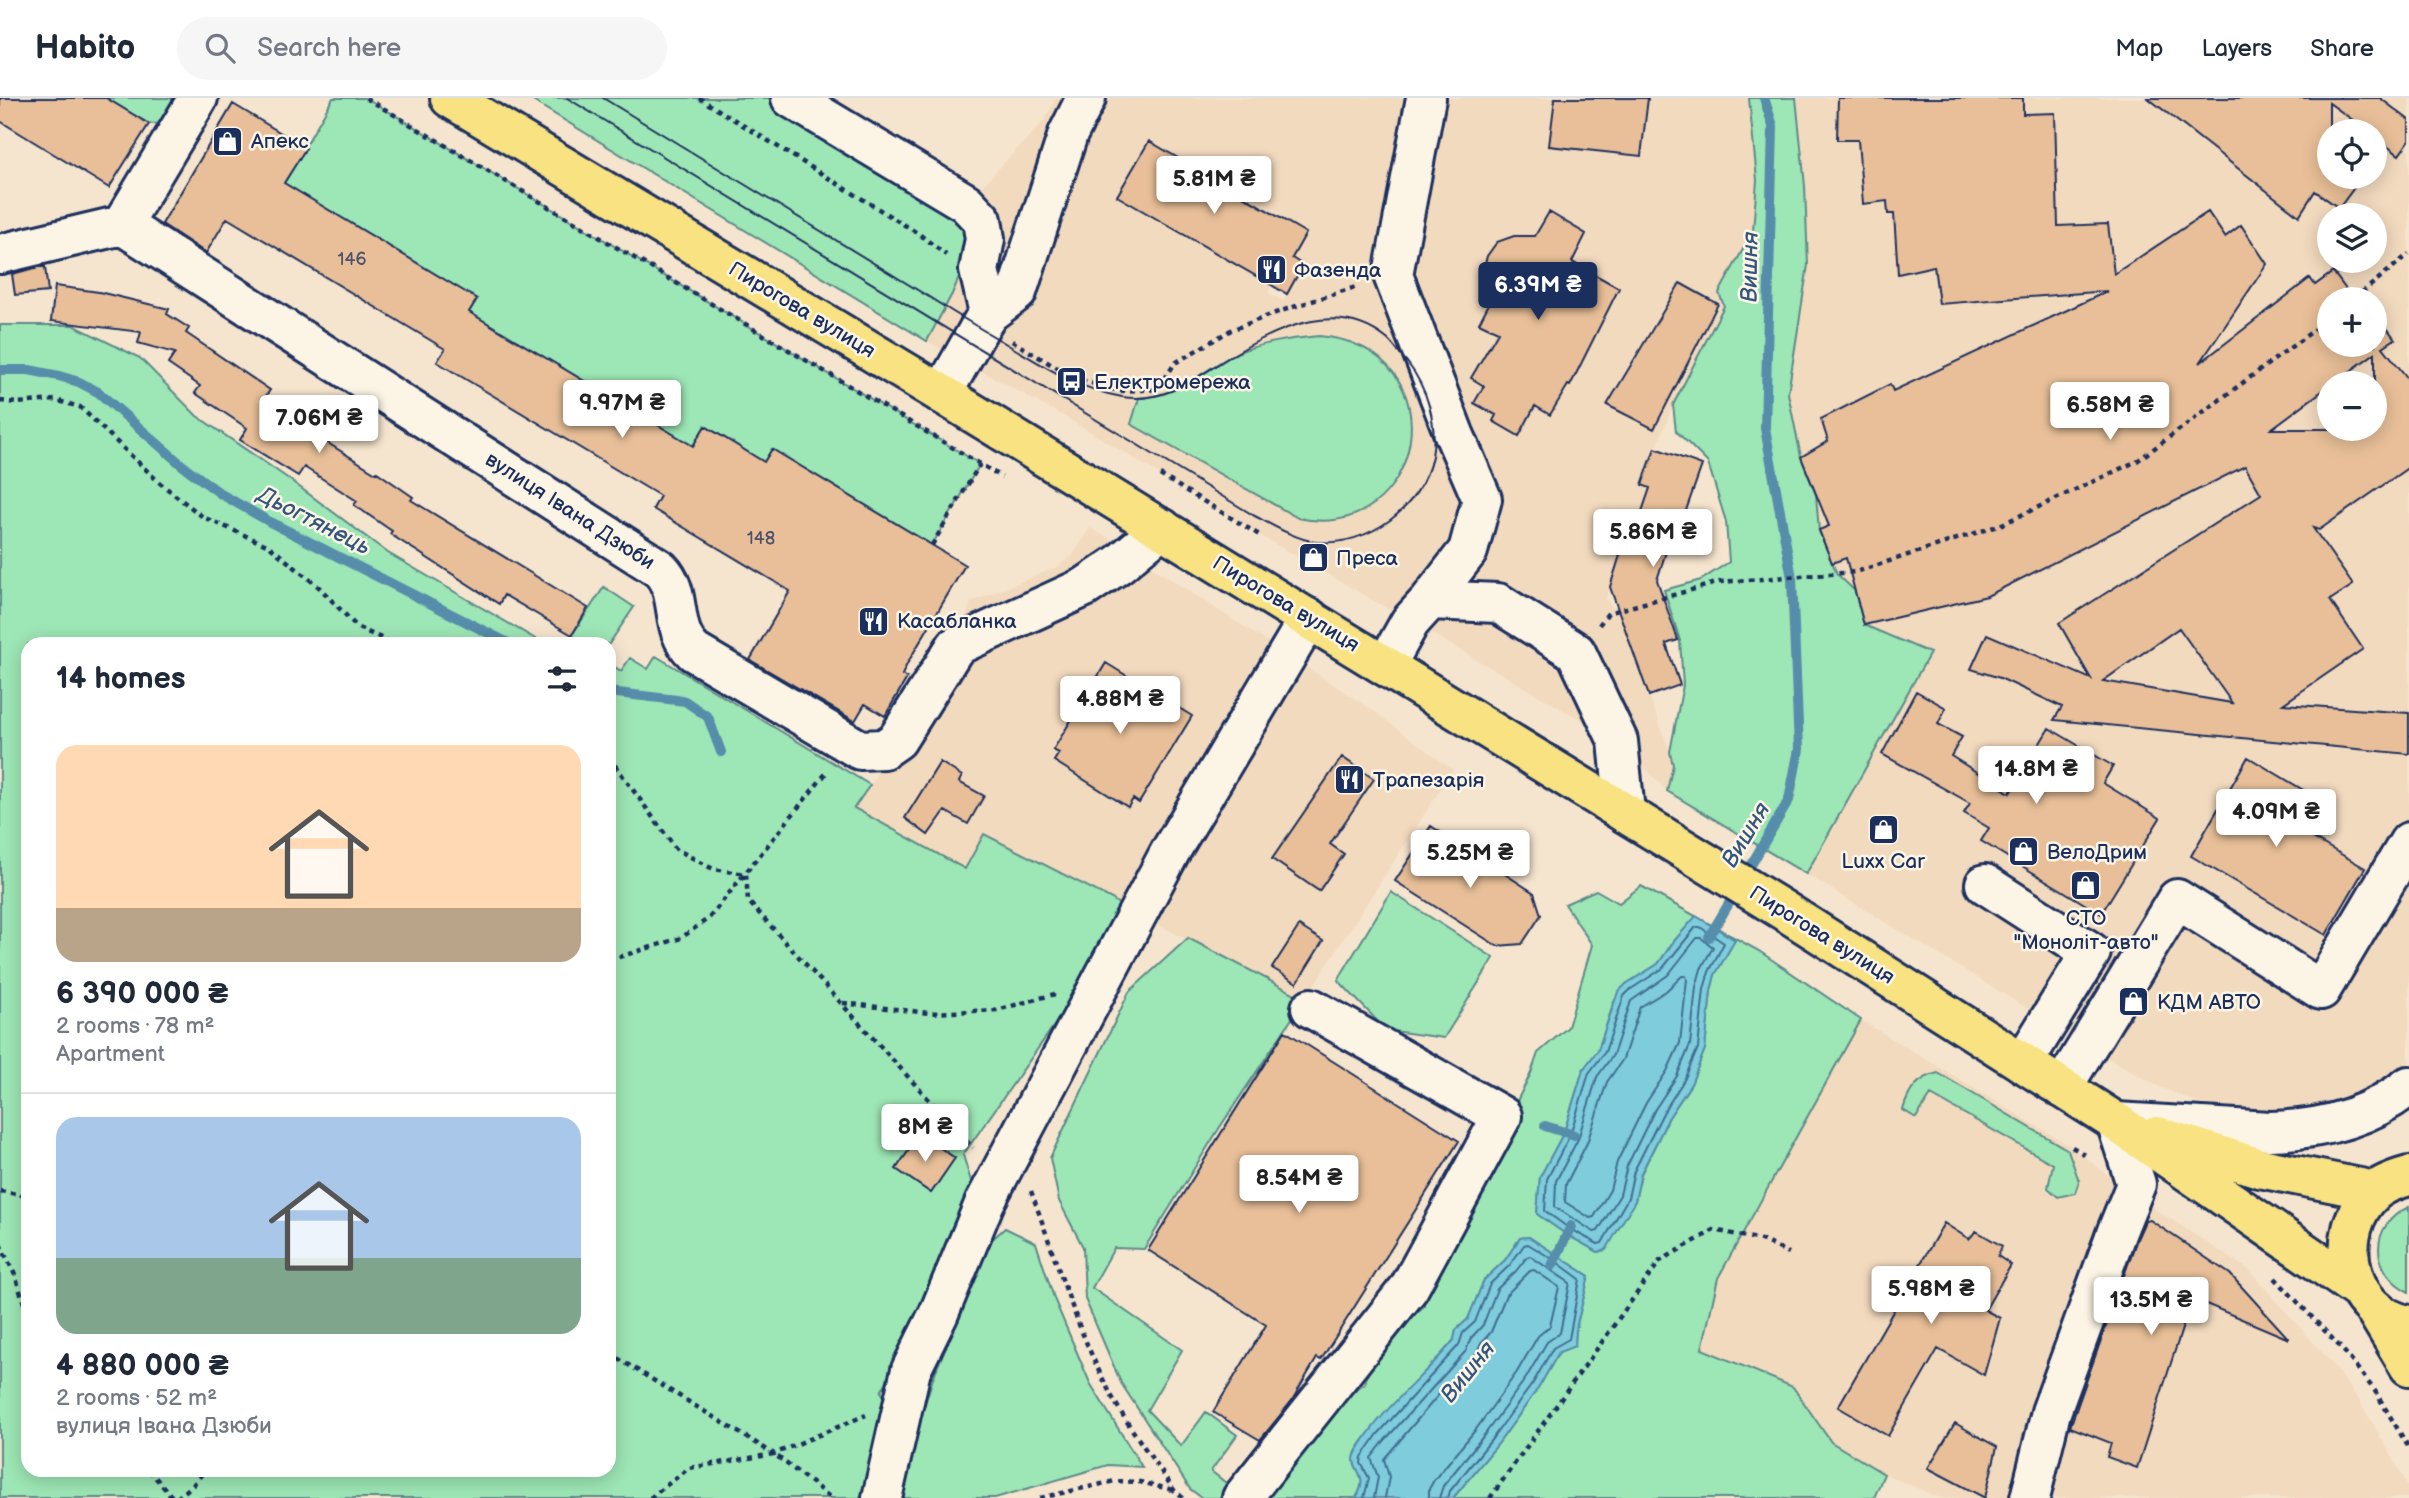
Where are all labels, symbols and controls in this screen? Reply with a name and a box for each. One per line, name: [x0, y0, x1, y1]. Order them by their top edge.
search box: [177, 17, 667, 80]
text: Habito: [35, 28, 135, 68]
icon: search: [201, 29, 239, 67]
text: Search here: [257, 33, 401, 64]
text: Map: [2115, 34, 2163, 63]
text: Layers: [2201, 34, 2272, 63]
text: Share: [2310, 34, 2374, 63]
map controls: [2317, 119, 2387, 441]
button: locate: [2317, 119, 2387, 189]
shop icon: Апекс: [211, 124, 245, 158]
place label: Апекс: [250, 129, 309, 154]
pin: 5.81M ₴: [1149, 156, 1279, 216]
text: 5.81M ₴: [1172, 165, 1256, 193]
button: layers: [2317, 203, 2387, 273]
water label: Вишня: [1735, 231, 1765, 303]
house number: 146: [338, 249, 366, 270]
restaurant icon: Фазенда: [1254, 253, 1288, 287]
street label: Пирогова вулиця: [724, 256, 880, 364]
place label: Фазенда: [1294, 258, 1382, 283]
pin: 6.39M ₴: [1473, 262, 1603, 322]
text: 6.39M ₴: [1494, 271, 1582, 299]
button: +: [2317, 287, 2387, 357]
bus stop icon: Електромережа: [1054, 365, 1088, 399]
place label: Електромережа: [1094, 370, 1251, 395]
button: −: [2317, 371, 2387, 441]
pin: 9.97M ₴: [557, 380, 687, 440]
pin: 6.58M ₴: [2045, 382, 2175, 442]
text: 9.97M ₴: [579, 389, 665, 417]
text: 6.58M ₴: [2066, 391, 2154, 419]
pin: 7.06M ₴: [254, 396, 384, 455]
text: 7.06M ₴: [275, 404, 363, 432]
street label: вулиця Івана Дзюби: [481, 447, 659, 575]
water label: Дьогтянець: [251, 480, 375, 561]
pin: 5.86M ₴: [1588, 510, 1718, 569]
text: 5.86M ₴: [1609, 518, 1697, 546]
house number: 148: [747, 528, 775, 549]
shop icon: Преса: [1296, 541, 1330, 575]
place label: Преса: [1336, 546, 1399, 571]
street label: Пирогова вулиця: [1208, 550, 1364, 658]
restaurant icon: Касабланка: [857, 604, 891, 638]
place label: Касабланка: [897, 609, 1017, 634]
icon: filters: [543, 660, 581, 698]
text: 14 homes: [56, 661, 185, 697]
pin: 4.88M ₴: [1055, 676, 1185, 736]
text: 4.88M ₴: [1076, 685, 1164, 713]
pin: 14.8M ₴: [1971, 746, 2101, 806]
text: 14.8M ₴: [1994, 755, 2078, 783]
restaurant icon: Трапезарія: [1333, 763, 1367, 797]
place label: Трапезарія: [1373, 768, 1485, 793]
pin: 4.09M ₴: [2211, 790, 2341, 849]
icon: home: [256, 791, 382, 917]
water label: Вишня: [1716, 797, 1776, 873]
text: 4.09M ₴: [2232, 798, 2320, 826]
shop icon: Luxx Car: [1866, 812, 1900, 846]
pin: 5.25M ₴: [1405, 830, 1535, 890]
shop icon: ВелоДрим: [2007, 835, 2041, 869]
text: 5.25M ₴: [1427, 839, 1513, 867]
place label: ВелоДрим: [2047, 840, 2147, 865]
place label: Luxx Car: [1841, 849, 1925, 874]
shop icon: СТО "Моноліт-авто": [2069, 869, 2103, 903]
street label: Пирогова вулиця: [1745, 880, 1899, 990]
place label: СТО "Моноліт-авто": [2013, 906, 2159, 955]
text: 6 390 000 ₴: [56, 976, 228, 1012]
shop icon: КДМ АВТО: [2117, 985, 2151, 1019]
place label: КДМ АВТО: [2157, 990, 2261, 1015]
text: 2 rooms · 78 m²: [56, 1012, 214, 1040]
text: Apartment: [56, 1040, 165, 1068]
pin: 8M ₴: [884, 1104, 966, 1164]
text: 8M ₴: [897, 1113, 953, 1141]
pin: 8.54M ₴: [1234, 1156, 1364, 1215]
icon: home: [256, 1163, 382, 1289]
text: 8.54M ₴: [1255, 1164, 1343, 1192]
pin: 5.98M ₴: [1866, 1266, 1996, 1326]
text: 5.98M ₴: [1887, 1275, 1975, 1303]
pin: 13.5M ₴: [2086, 1278, 2216, 1337]
text: 13.5M ₴: [2110, 1286, 2192, 1314]
water label: Вишня: [1435, 1335, 1501, 1408]
text: 4 880 000 ₴: [56, 1348, 229, 1384]
text: 2 rooms · 52 m²: [56, 1384, 217, 1412]
text: вулиця Івана Дзюби: [56, 1412, 272, 1440]

